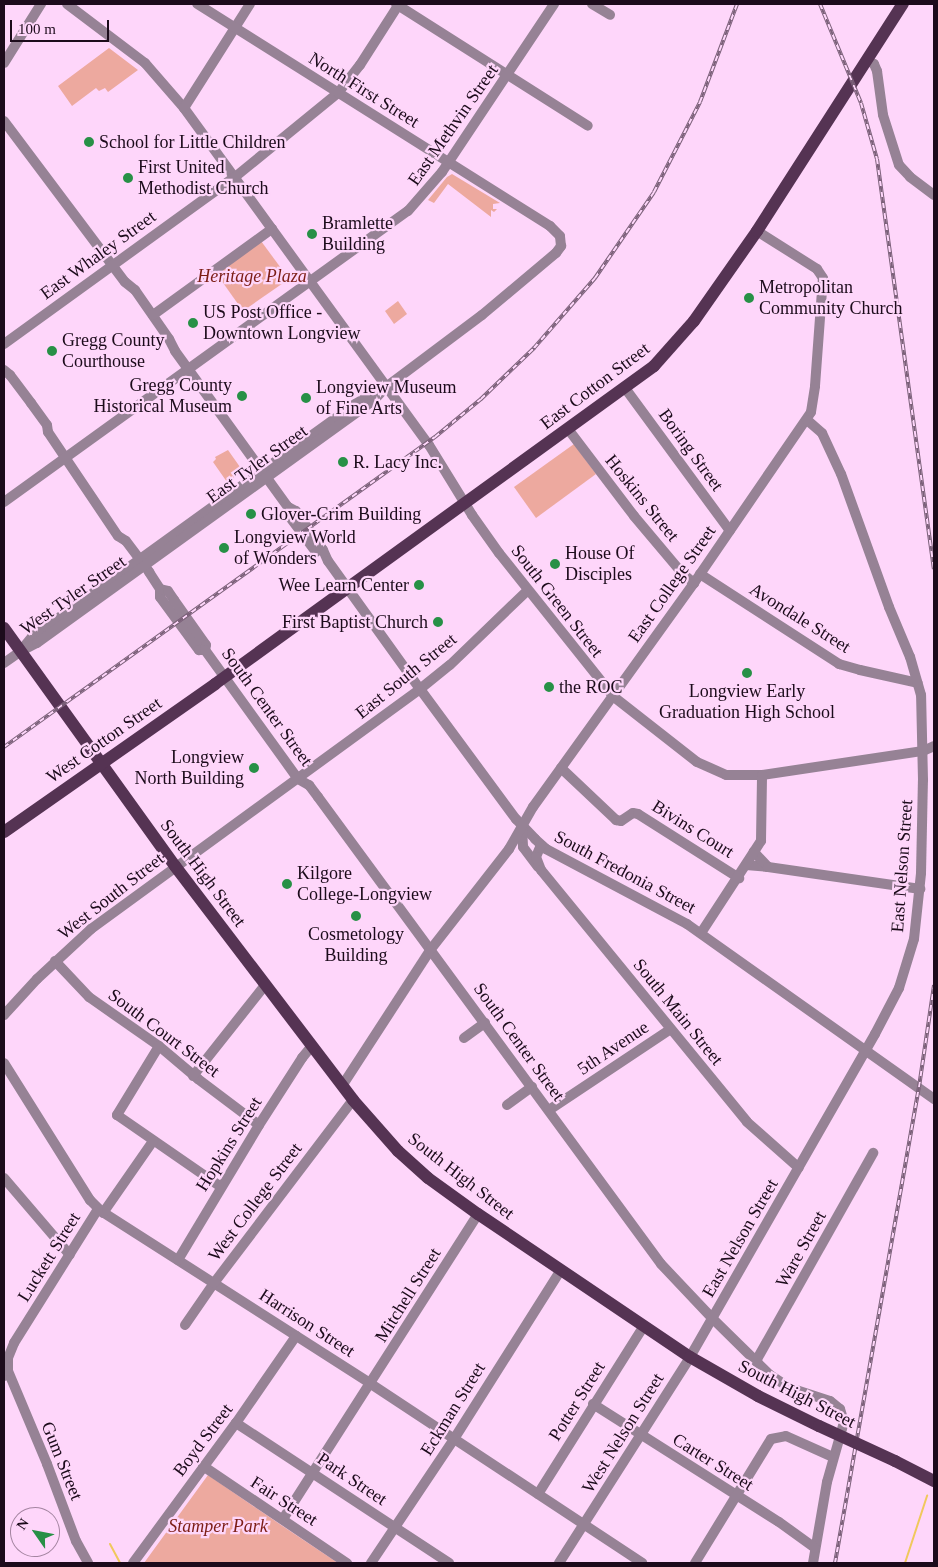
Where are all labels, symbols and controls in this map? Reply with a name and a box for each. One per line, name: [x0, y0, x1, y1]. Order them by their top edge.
scale bar: [12, 10, 111, 42]
text: 100 m: [18, 21, 56, 37]
street label: North First Street: [305, 47, 423, 133]
street label: East Methvin Street: [403, 60, 503, 190]
place label: School for Little Children: [99, 131, 285, 153]
marker: School for Little Children: [83, 136, 95, 148]
place label: First United Methodist Church: [138, 157, 268, 200]
marker: First United Methodist Church: [122, 172, 134, 184]
street label: East Whaley Street: [36, 206, 160, 304]
place label: Bramlette Building: [322, 213, 393, 255]
marker: Bramlette Building: [306, 228, 318, 240]
park label: Heritage Plaza: [197, 265, 307, 287]
place label: Metropolitan Community Church: [759, 277, 902, 320]
marker: Metropolitan Community Church: [743, 292, 755, 304]
place label: US Post Office - Downtown Longview: [203, 302, 360, 344]
marker: US Post Office - Downtown Longview: [187, 317, 199, 329]
place label: Gregg County Courthouse: [62, 330, 164, 372]
street label: East Cotton Street: [536, 338, 654, 434]
marker: Gregg County Courthouse: [46, 345, 58, 357]
place label: Gregg County Historical Museum: [94, 375, 232, 418]
place label: Longview Museum of Fine Arts: [316, 377, 456, 419]
marker: Gregg County Historical Museum: [236, 390, 248, 402]
marker: Longview Museum of Fine Arts: [300, 392, 312, 404]
street label: Boring Street: [654, 405, 728, 495]
street label: East Tyler Street: [202, 420, 312, 508]
street label: Hoskins Street: [600, 450, 684, 546]
place label: R. Lacy Inc.: [353, 451, 442, 473]
marker: R. Lacy Inc.: [337, 456, 349, 468]
place label: Glover-Crim Building: [261, 503, 421, 525]
marker: Glover-Crim Building: [245, 508, 257, 520]
street label: East College Street: [624, 521, 720, 647]
place label: Longview World of Wonders: [234, 527, 356, 570]
street label: South Green Street: [506, 540, 608, 662]
marker: Longview World of Wonders: [218, 542, 230, 554]
place label: House Of Disciples: [565, 543, 634, 586]
street label: West Tyler Street: [16, 551, 130, 639]
marker: House Of Disciples: [549, 558, 561, 570]
place label: Wee Learn Center: [279, 574, 409, 596]
street label: Avondale Street: [745, 578, 855, 658]
marker: Wee Learn Center: [413, 579, 425, 591]
place label: First Baptist Church: [282, 611, 428, 633]
marker: First Baptist Church: [432, 616, 444, 628]
street label: East South Street: [351, 629, 461, 723]
street label: South Center Street: [217, 644, 317, 770]
marker: Longview Early Graduation High School: [741, 667, 753, 679]
place label: the ROC: [559, 676, 623, 698]
marker: the ROC: [543, 681, 555, 693]
place label: Longview Early Graduation High School: [659, 681, 835, 724]
street label: West Cotton Street: [42, 692, 166, 788]
place label: Longview North Building: [134, 747, 244, 790]
marker: Longview North Building: [248, 762, 260, 774]
street label: Bivins Court: [648, 795, 738, 863]
street label: East Nelson Street: [887, 799, 917, 933]
street label: South High Street: [156, 815, 250, 931]
street label: South Fredonia Street: [551, 826, 699, 918]
street label: West South Street: [54, 848, 168, 944]
place label: Kilgore College-Longview: [297, 863, 432, 906]
marker: Kilgore College-Longview: [281, 878, 293, 890]
marker: Cosmetology Building: [350, 910, 362, 922]
place label: Cosmetology Building: [308, 924, 404, 966]
street label: South Main Street: [628, 954, 728, 1070]
street label: South Center Street: [469, 979, 569, 1105]
street label: South Court Street: [104, 984, 224, 1082]
street label: 5th Avenue: [573, 1016, 653, 1080]
street label: Hopkins Street: [191, 1093, 267, 1195]
street label: South High Street: [404, 1128, 518, 1224]
street label: West College Street: [203, 1139, 307, 1265]
street label: East Nelson Street: [697, 1175, 783, 1301]
street label: Ware Street: [771, 1207, 831, 1291]
street label: Luckett Street: [13, 1208, 85, 1306]
street label: Mitchell Street: [370, 1244, 446, 1346]
street label: Harrison Street: [255, 1284, 359, 1362]
street label: South High Street: [735, 1355, 859, 1433]
street label: Potter Street: [544, 1357, 610, 1445]
street label: Eckman Street: [416, 1359, 490, 1459]
street label: West Nelson Street: [577, 1369, 669, 1497]
street label: Boyd Street: [169, 1399, 237, 1481]
street label: Gum Street: [37, 1419, 87, 1503]
street label: Carter Street: [668, 1429, 758, 1495]
street label: Park Street: [313, 1448, 391, 1510]
street label: Fair Street: [246, 1471, 322, 1531]
north arrow: [10, 1507, 60, 1557]
park label: Stamper Park: [168, 1515, 268, 1537]
text: N: [14, 1516, 32, 1532]

